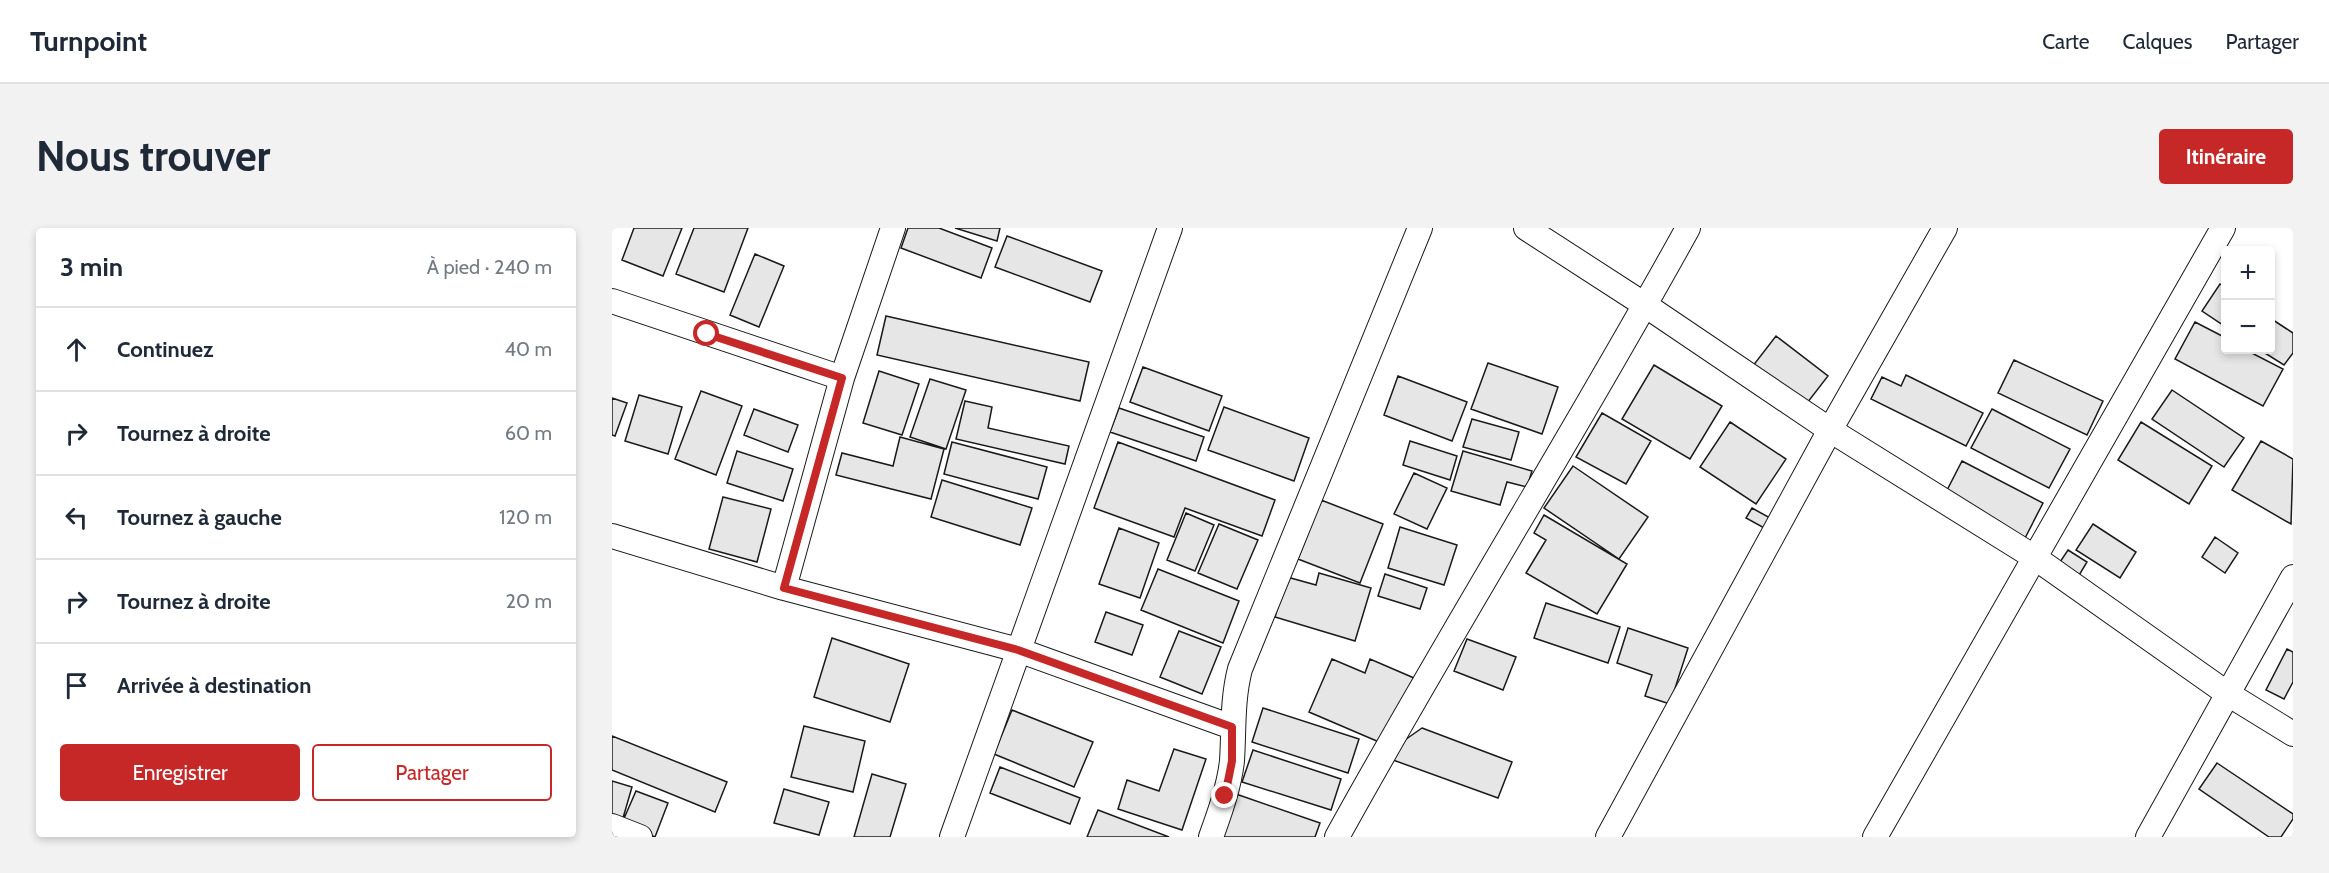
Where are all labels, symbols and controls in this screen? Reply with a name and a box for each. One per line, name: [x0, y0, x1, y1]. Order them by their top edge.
text: Turnpoint: [30, 24, 147, 58]
text: Carte: [2042, 29, 2090, 54]
text: Calques: [2123, 29, 2193, 54]
text: Partager: [2226, 29, 2299, 54]
button: Itinéraire: [2159, 129, 2293, 184]
text: Nous trouver: [36, 130, 270, 182]
map controls: [2221, 246, 2275, 354]
button: +: [2221, 246, 2275, 300]
text: 3 min: [60, 251, 123, 283]
text: À pied · 240 m: [427, 255, 552, 279]
button: −: [2221, 300, 2275, 354]
route start: [693, 320, 719, 346]
icon: ahead: [60, 333, 93, 366]
text: Continuez: [117, 336, 214, 363]
text: 40 m: [504, 337, 552, 361]
icon: right: [60, 417, 93, 450]
text: Tournez à droite: [117, 420, 271, 447]
text: 60 m: [505, 421, 552, 445]
icon: left: [60, 501, 93, 534]
text: Tournez à gauche: [117, 504, 282, 531]
text: 120 m: [499, 505, 552, 529]
icon: right: [60, 585, 93, 618]
text: Tournez à droite: [117, 588, 271, 615]
text: 20 m: [506, 589, 552, 613]
icon: arrive: [60, 669, 93, 702]
text: Arrivée à destination: [117, 672, 311, 699]
button: Enregistrer: [60, 744, 300, 801]
button: Partager: [312, 744, 552, 801]
route end: [1211, 782, 1237, 808]

